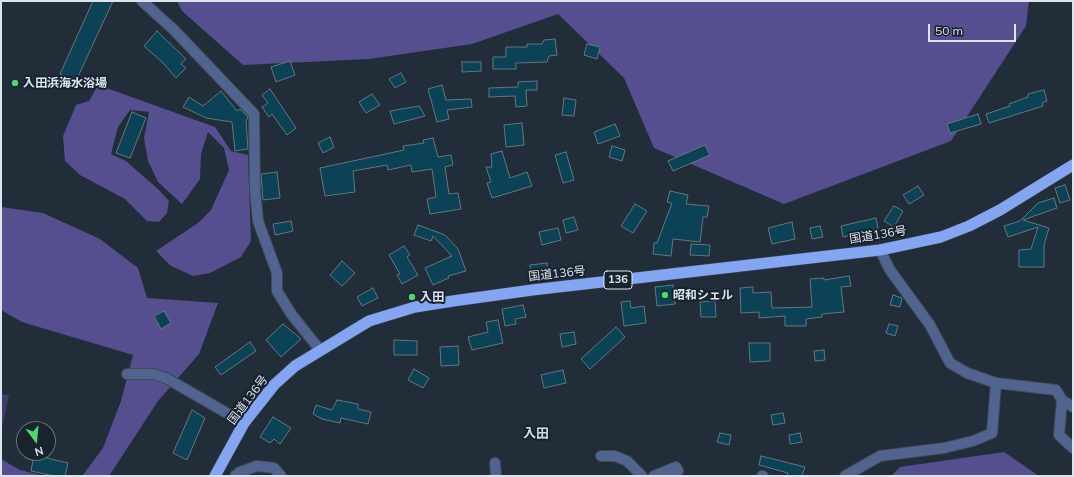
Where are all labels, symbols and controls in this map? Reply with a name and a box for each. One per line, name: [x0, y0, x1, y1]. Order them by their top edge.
scale bar: [930, 16, 1018, 42]
text: 50 m: [935, 23, 963, 38]
place label: 入田浜海水浴場: [23, 76, 107, 90]
marker: 入田浜海水浴場: [10, 78, 20, 88]
street label: 国道136号: [848, 223, 908, 247]
street label: 国道136号: [528, 264, 586, 284]
road number: 136: [604, 271, 632, 289]
place label: 昭和シェル: [673, 288, 733, 302]
place label: 入田: [420, 290, 444, 304]
marker: 昭和シェル: [660, 290, 670, 300]
marker: 入田: [407, 292, 417, 302]
street label: 国道136号: [225, 373, 271, 427]
north arrow: [16, 421, 56, 461]
district label: 入田: [523, 426, 549, 442]
text: N: [33, 444, 45, 459]

